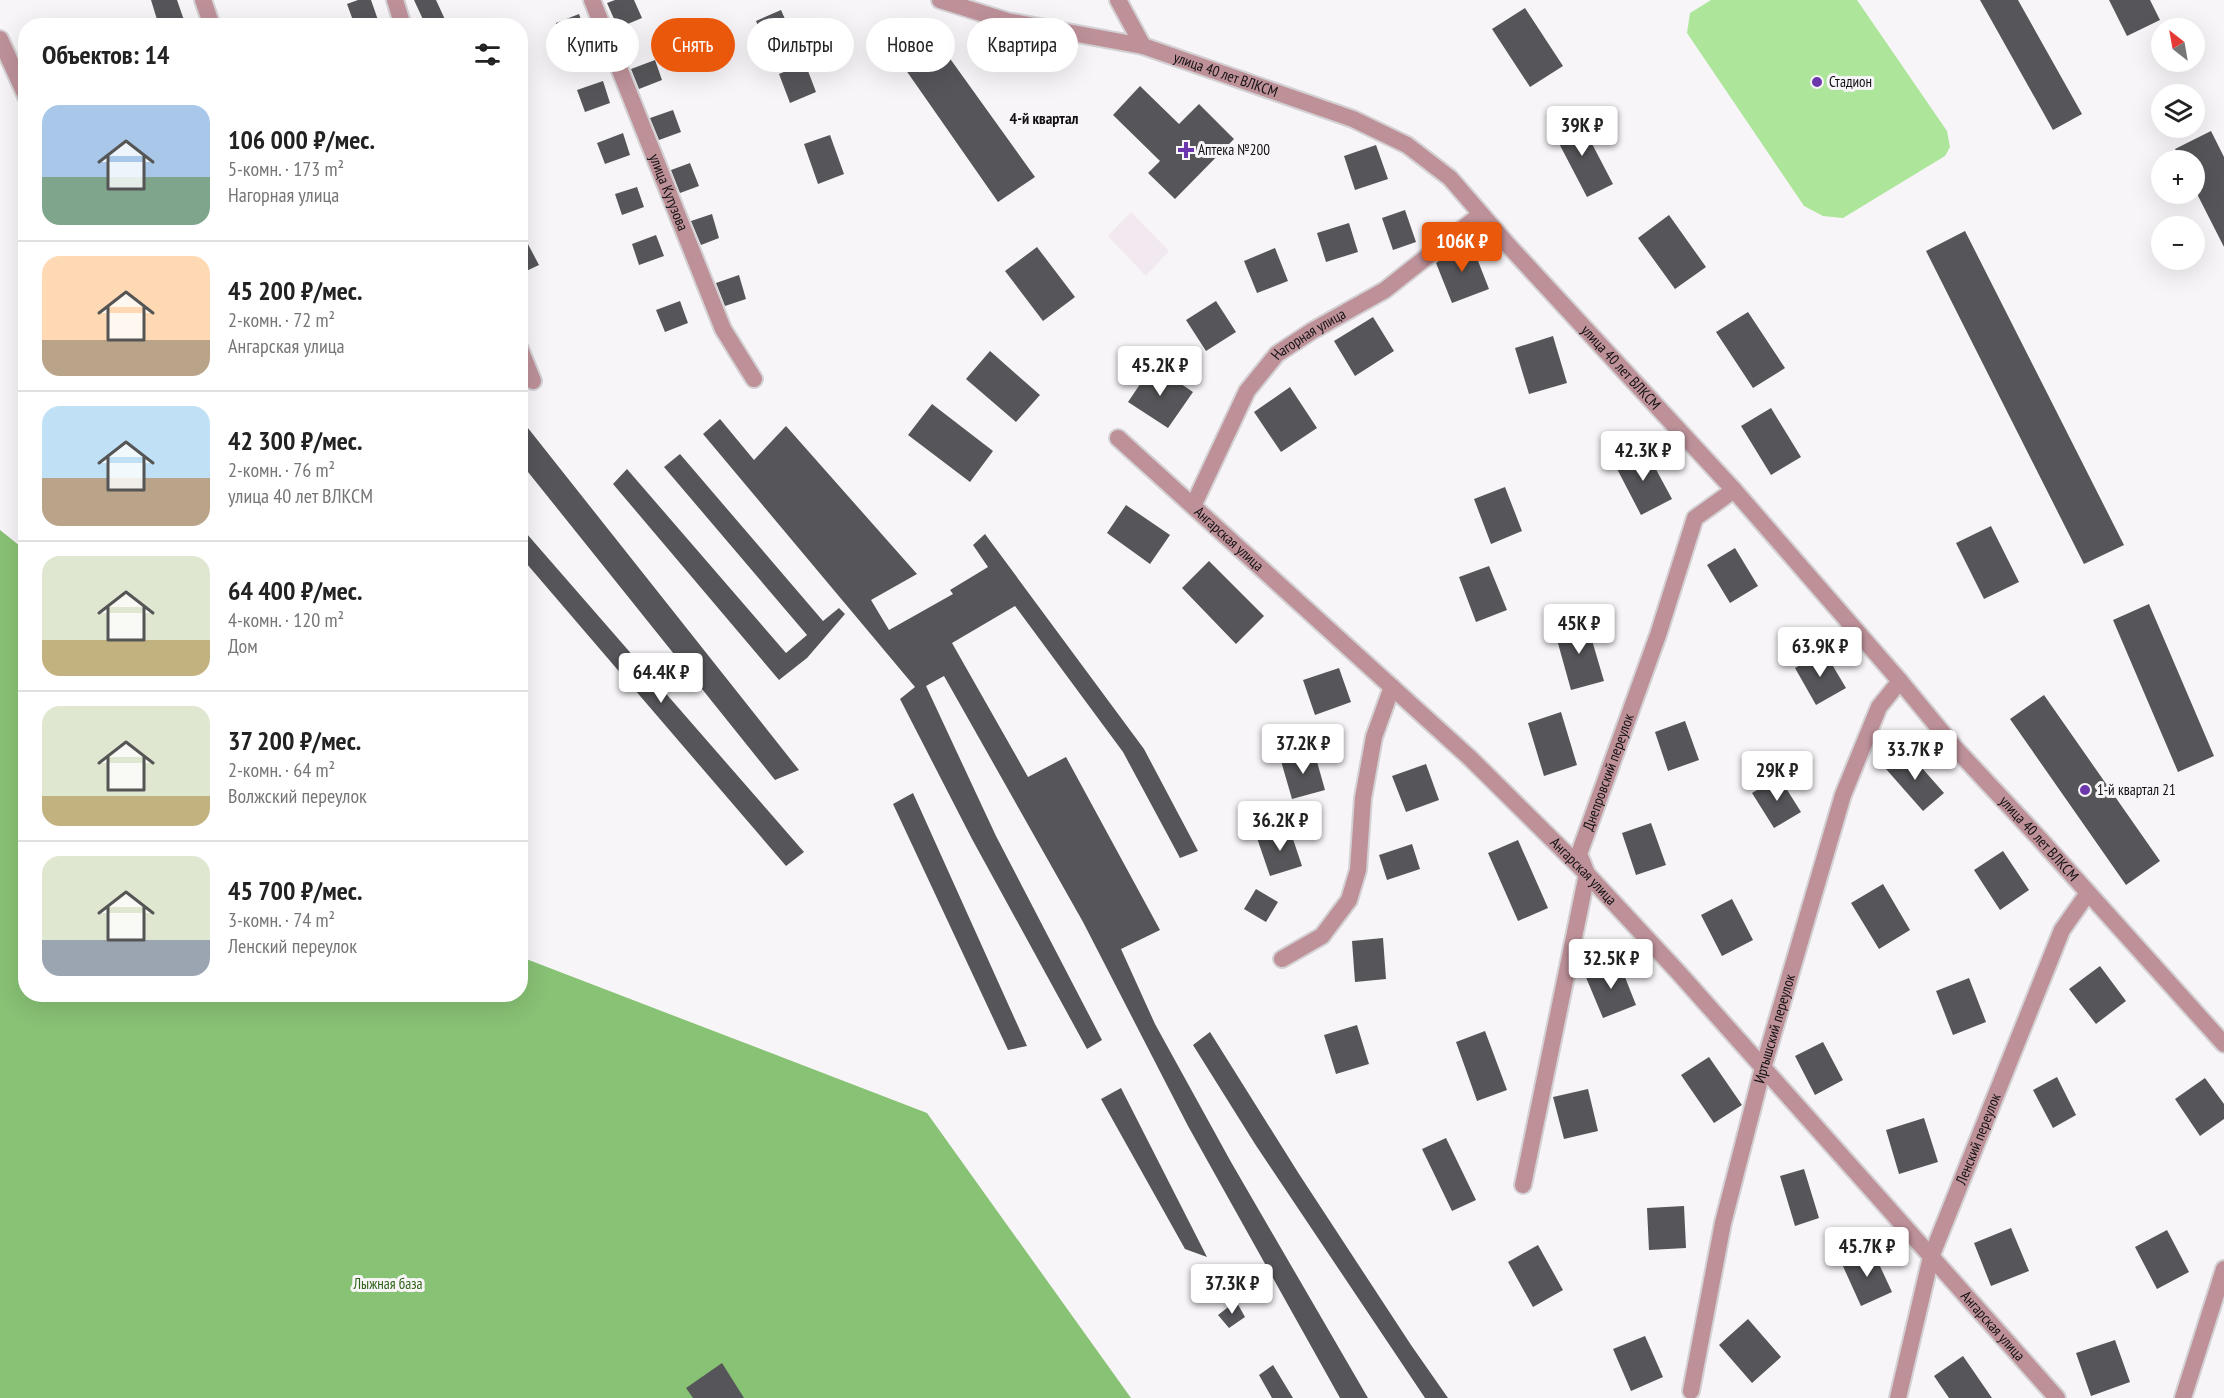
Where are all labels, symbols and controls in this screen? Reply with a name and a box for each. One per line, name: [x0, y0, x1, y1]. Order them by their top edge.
chip: Купить: [546, 18, 639, 72]
chip: Снять: [651, 18, 735, 72]
chip: Фильтры: [747, 18, 854, 72]
chip: Новое: [866, 18, 955, 72]
chip: Квартира: [967, 18, 1078, 72]
north arrow: [2151, 18, 2205, 72]
map controls: [2151, 18, 2205, 270]
text: Объектов: 14: [42, 38, 169, 71]
icon: filters: [471, 38, 504, 71]
street label: улица 40 лет ВЛКСМ: [1171, 47, 1280, 101]
place label: Стадион: [1829, 72, 1872, 91]
marker: Стадион: [1810, 75, 1824, 89]
button: layers: [2151, 84, 2205, 138]
pin: 39K ₽: [1540, 106, 1624, 157]
district label: 4-й квартал: [1010, 108, 1078, 128]
text: 39K ₽: [1561, 112, 1603, 138]
text: 106 000 ₽/мес.: [228, 123, 375, 156]
icon: home: [90, 129, 162, 201]
place label: Аптека №200: [1198, 140, 1270, 159]
marker: Аптека №200: [1179, 143, 1193, 157]
button: +: [2151, 150, 2205, 204]
street label: улица Кутузова: [645, 151, 693, 233]
text: 5-комн. · 173 m²: [228, 156, 344, 182]
text: Нагорная улица: [228, 182, 339, 208]
button: −: [2151, 216, 2205, 270]
pin: 106K ₽: [1413, 222, 1511, 273]
text: 106K ₽: [1436, 228, 1488, 254]
text: 45 200 ₽/мес.: [228, 274, 362, 307]
icon: home: [90, 280, 162, 352]
street label: Нагорная улица: [1266, 304, 1349, 363]
text: 2-комн. · 72 m²: [228, 307, 335, 333]
street label: улица 40 лет ВЛКСМ: [1577, 321, 1665, 413]
text: Ангарская улица: [228, 333, 345, 359]
pin: 45.2K ₽: [1105, 346, 1215, 397]
text: 45.2K ₽: [1132, 352, 1188, 378]
text: 42 300 ₽/мес.: [228, 424, 362, 457]
icon: home: [90, 430, 162, 502]
pin: 42.3K ₽: [1588, 431, 1698, 482]
text: 42.3K ₽: [1615, 437, 1671, 463]
text: 2-комн. · 76 m²: [228, 457, 335, 483]
text: улица 40 лет ВЛКСМ: [228, 483, 373, 509]
street label: Ангарская улица: [1191, 502, 1268, 575]
text: 64 400 ₽/мес.: [228, 574, 362, 607]
icon: home: [90, 580, 162, 652]
pin: 45K ₽: [1537, 604, 1621, 655]
text: 4-комн. · 120 m²: [228, 607, 344, 633]
text: 45K ₽: [1558, 610, 1600, 636]
pin: 63.9K ₽: [1765, 627, 1875, 678]
text: Дом: [228, 633, 258, 659]
text: 63.9K ₽: [1792, 633, 1848, 659]
pin: 64.4K ₽: [606, 653, 716, 704]
text: 64.4K ₽: [633, 659, 689, 685]
street label: Днепровский переулок: [1578, 711, 1638, 833]
text: 37 200 ₽/мес.: [228, 724, 361, 757]
pin: 37.2K ₽: [1248, 724, 1358, 775]
icon: home: [90, 730, 162, 802]
text: 37.2K ₽: [1276, 730, 1330, 756]
pin: 33.7K ₽: [1860, 730, 1970, 781]
text: 33.7K ₽: [1887, 736, 1943, 762]
pin: 29K ₽: [1735, 751, 1819, 802]
text: 2-комн. · 64 m²: [228, 757, 335, 783]
text: 29K ₽: [1756, 757, 1798, 783]
place label: 1-й квартал 21: [2097, 780, 2176, 799]
text: Волжский переулок: [228, 783, 367, 809]
marker: 1-й квартал 21: [2078, 783, 2092, 797]
street label: улица 40 лет ВЛКСМ: [1995, 792, 2083, 885]
pin: 36.2K ₽: [1225, 801, 1335, 852]
text: 36.2K ₽: [1252, 807, 1308, 833]
street label: Ангарская улица: [1546, 833, 1621, 909]
text: 45 700 ₽/мес.: [228, 874, 362, 907]
icon: home: [90, 880, 162, 952]
text: 3-комн. · 74 m²: [228, 907, 335, 933]
text: Ленский переулок: [228, 933, 357, 959]
pin: 32.5K ₽: [1556, 939, 1666, 990]
text: 32.5K ₽: [1583, 945, 1639, 971]
street label: Иртышский переулок: [1749, 972, 1799, 1085]
street label: Ленский переулок: [1951, 1090, 2005, 1188]
pin: 45.7K ₽: [1812, 1227, 1922, 1278]
text: 45.7K ₽: [1839, 1233, 1895, 1259]
pin: 37.3K ₽: [1177, 1264, 1287, 1315]
text: 37.3K ₽: [1205, 1270, 1259, 1296]
park label: Лыжная база: [353, 1274, 422, 1293]
street label: Ангарская улица: [1957, 1287, 2029, 1365]

